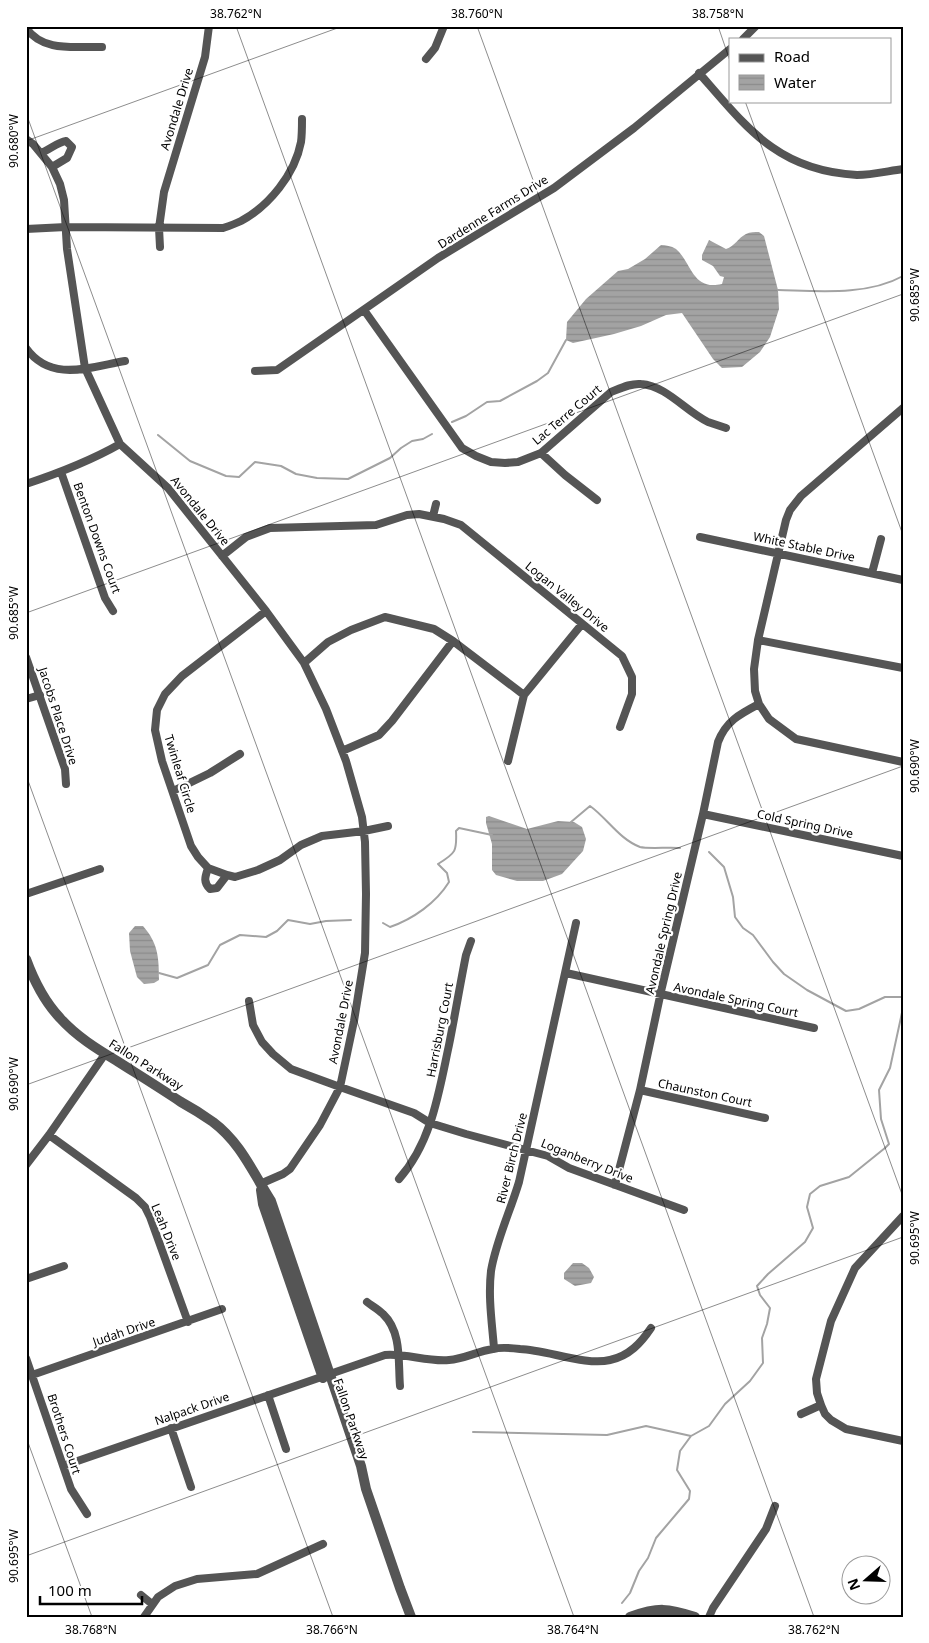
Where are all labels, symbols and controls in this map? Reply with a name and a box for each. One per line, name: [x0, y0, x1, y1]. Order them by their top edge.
text: 38.762°N: [210, 5, 262, 22]
text: 38.760°N: [451, 5, 503, 22]
text: 38.758°N: [692, 5, 744, 22]
legend: [729, 38, 892, 102]
text: Road: [774, 46, 810, 66]
street label: Avondale Drive: [156, 65, 197, 152]
text: Water: [774, 72, 816, 92]
text: 90.680°W: [5, 114, 22, 168]
street label: Dardenne Farms Drive: [434, 171, 551, 252]
text: 90.685°W: [906, 268, 923, 322]
street label: Lac Terre Court: [528, 380, 605, 449]
street label: Avondale Drive: [167, 472, 234, 549]
street label: Benton Downs Court: [69, 480, 126, 596]
street label: White Stable Drive: [752, 527, 857, 566]
street label: Logan Valley Drive: [522, 557, 613, 636]
text: 90.685°W: [5, 586, 22, 640]
street label: Jacobs Place Drive: [34, 664, 82, 767]
street label: Twinleaf Circle: [160, 733, 201, 815]
text: 90.690°W: [906, 739, 923, 793]
street label: Cold Spring Drive: [755, 805, 855, 842]
street label: Avondale Spring Drive: [641, 870, 686, 996]
street label: Avondale Drive: [324, 978, 357, 1065]
street label: Avondale Spring Court: [672, 978, 801, 1021]
street label: Harrisburg Court: [422, 980, 457, 1079]
street label: Fallon Parkway: [106, 1035, 187, 1095]
text: 90.690°W: [5, 1057, 22, 1111]
street label: Chaunston Court: [656, 1074, 754, 1111]
street label: River Birch Drive: [492, 1110, 531, 1205]
street label: Loganberry Drive: [539, 1134, 636, 1187]
street label: Leah Drive: [147, 1201, 186, 1263]
text: 90.695°W: [906, 1211, 923, 1265]
street label: Judah Drive: [89, 1313, 158, 1350]
street label: Fallon Parkway: [330, 1376, 374, 1462]
street label: Nalpack Drive: [152, 1388, 232, 1429]
street label: Brothers Court: [43, 1391, 86, 1477]
text: 90.695°W: [5, 1529, 22, 1583]
north arrow: [842, 1556, 892, 1606]
scale bar: [40, 1573, 142, 1605]
text: N: [842, 1576, 864, 1593]
text: 100 m: [48, 1580, 92, 1600]
text: 38.768°N: [65, 1621, 117, 1638]
text: 38.766°N: [306, 1621, 358, 1638]
text: 38.764°N: [547, 1621, 599, 1638]
text: 38.762°N: [788, 1621, 840, 1638]

